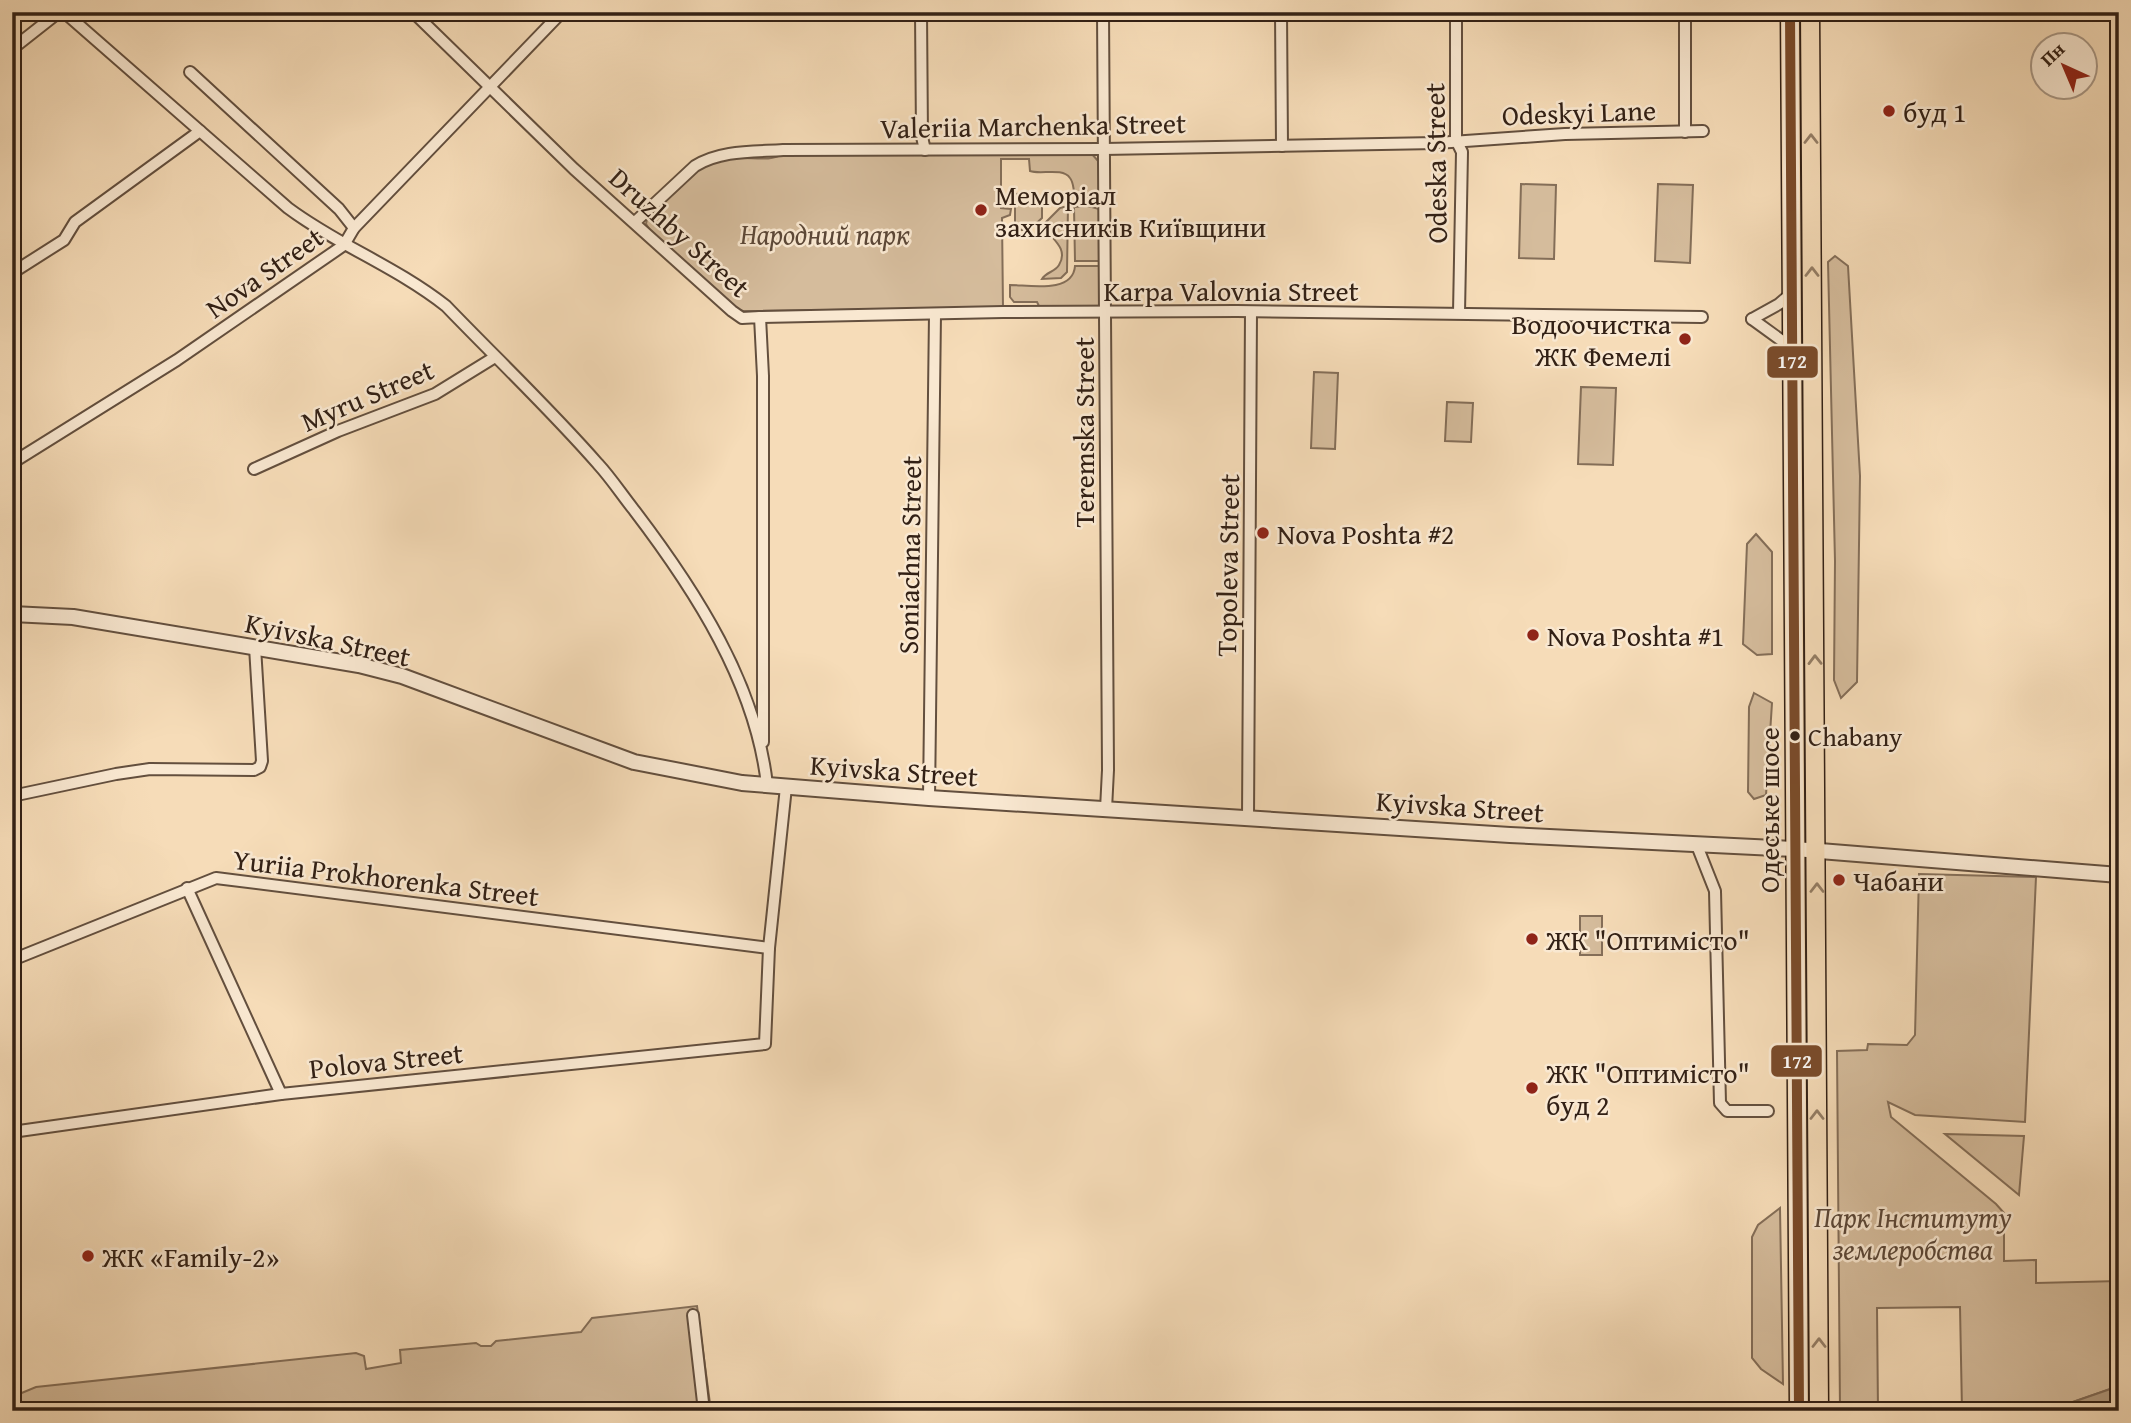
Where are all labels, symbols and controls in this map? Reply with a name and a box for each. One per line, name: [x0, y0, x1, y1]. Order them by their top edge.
north arrow: [2030, 32, 2100, 102]
text: Пн: [2034, 35, 2071, 72]
street label: Odeska Street: [1413, 82, 1457, 244]
street label: Odeskyi Lane: [1501, 89, 1657, 135]
place label: буд 1: [1903, 91, 1966, 132]
street label: Valeriia Marchenka Street: [880, 102, 1186, 148]
marker: буд 1: [1881, 103, 1897, 119]
one-way arrow: [1803, 134, 1819, 144]
street label: Druzhby Street: [600, 158, 760, 307]
place label: Меморіал захисників Київщини: [995, 174, 1266, 247]
marker: Меморіал захисників Київщини: [973, 202, 989, 218]
park label: Народний парк: [740, 213, 910, 254]
street label: Nova Street: [197, 216, 331, 328]
one-way arrow: [1804, 266, 1819, 277]
street label: Karpa Valovnia Street: [1103, 270, 1359, 311]
place label: Водоочистка ЖК Фемелі: [1511, 303, 1672, 376]
marker: Водоочистка ЖК Фемелі: [1677, 331, 1693, 347]
street label: Teremska Street: [1063, 337, 1104, 527]
line badge: 172: [1766, 345, 1819, 379]
text: 172: [1777, 347, 1807, 375]
street label: Myru Street: [294, 349, 440, 441]
street label: Soniachna Street: [887, 455, 931, 655]
street label: Topoleva Street: [1205, 473, 1249, 657]
place label: Nova Poshta #2: [1277, 513, 1454, 554]
marker: Nova Poshta #2: [1255, 525, 1271, 541]
street label: Kyivska Street: [242, 601, 414, 677]
place label: Nova Poshta #1: [1547, 615, 1724, 656]
marker: Nova Poshta #1: [1525, 627, 1541, 643]
one-way arrow: [1807, 654, 1823, 665]
place label: Chabany: [1808, 717, 1902, 756]
street label: Одеське шосе: [1748, 727, 1789, 893]
marker: Chabany: [1788, 729, 1802, 743]
street label: Kyivska Street: [809, 744, 979, 796]
street label: Kyivska Street: [1375, 780, 1545, 832]
street label: Yuriia Prokhorenka Street: [231, 838, 541, 916]
place label: Чабани: [1853, 860, 1944, 901]
marker: Чабани: [1831, 872, 1847, 888]
one-way arrow: [1809, 882, 1825, 892]
place label: ЖК "Оптимісто": [1545, 919, 1750, 960]
marker: ЖК "Оптимісто": [1524, 931, 1540, 947]
street label: Polova Street: [307, 1032, 465, 1088]
line badge: 172: [1770, 1044, 1823, 1078]
text: 172: [1782, 1047, 1812, 1075]
place label: ЖК "Оптимісто" буд 2: [1545, 1052, 1750, 1125]
marker: ЖК "Оптимісто" буд 2: [1524, 1080, 1540, 1096]
one-way arrow: [1809, 1109, 1825, 1120]
park label: Парк Інституту землеробства: [1814, 1196, 2012, 1269]
place label: ЖК «Family-2»: [101, 1236, 279, 1277]
marker: ЖК «Family-2»: [80, 1248, 96, 1264]
one-way arrow: [1811, 1337, 1827, 1347]

